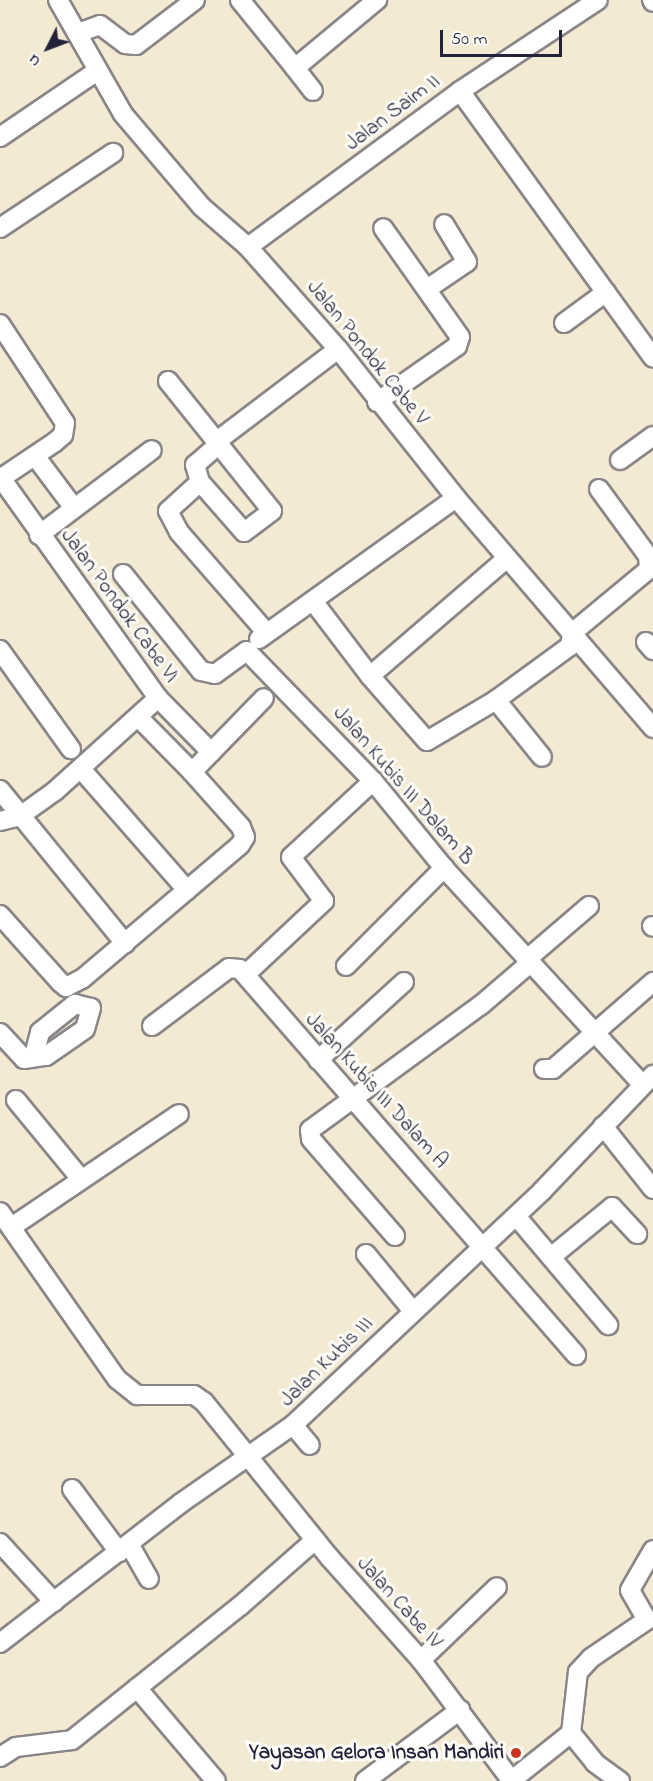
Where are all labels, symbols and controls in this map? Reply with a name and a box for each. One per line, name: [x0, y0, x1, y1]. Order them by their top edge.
north arrow: [18, 18, 78, 78]
scale bar: [443, 18, 564, 56]
text: 50 m: [451, 27, 488, 53]
text: U: [22, 48, 47, 72]
street label: Jalan Saim II: [341, 69, 445, 157]
street label: Jalan Pondok Cabe V: [301, 275, 433, 431]
street label: Jalan Pondok Cabe VI: [55, 524, 183, 688]
street label: Jalan Kubis III Dalam B: [327, 701, 479, 871]
street label: Jalan Kubis III Dalam A: [299, 1008, 453, 1174]
street label: Jalan Kubis III: [275, 1311, 379, 1413]
street label: Jalan Cabe IV: [351, 1552, 447, 1654]
place label: Yayasan Gelora Insan Mandiri: [249, 1740, 504, 1766]
marker: Yayasan Gelora Insan Mandiri: [509, 1746, 523, 1760]

